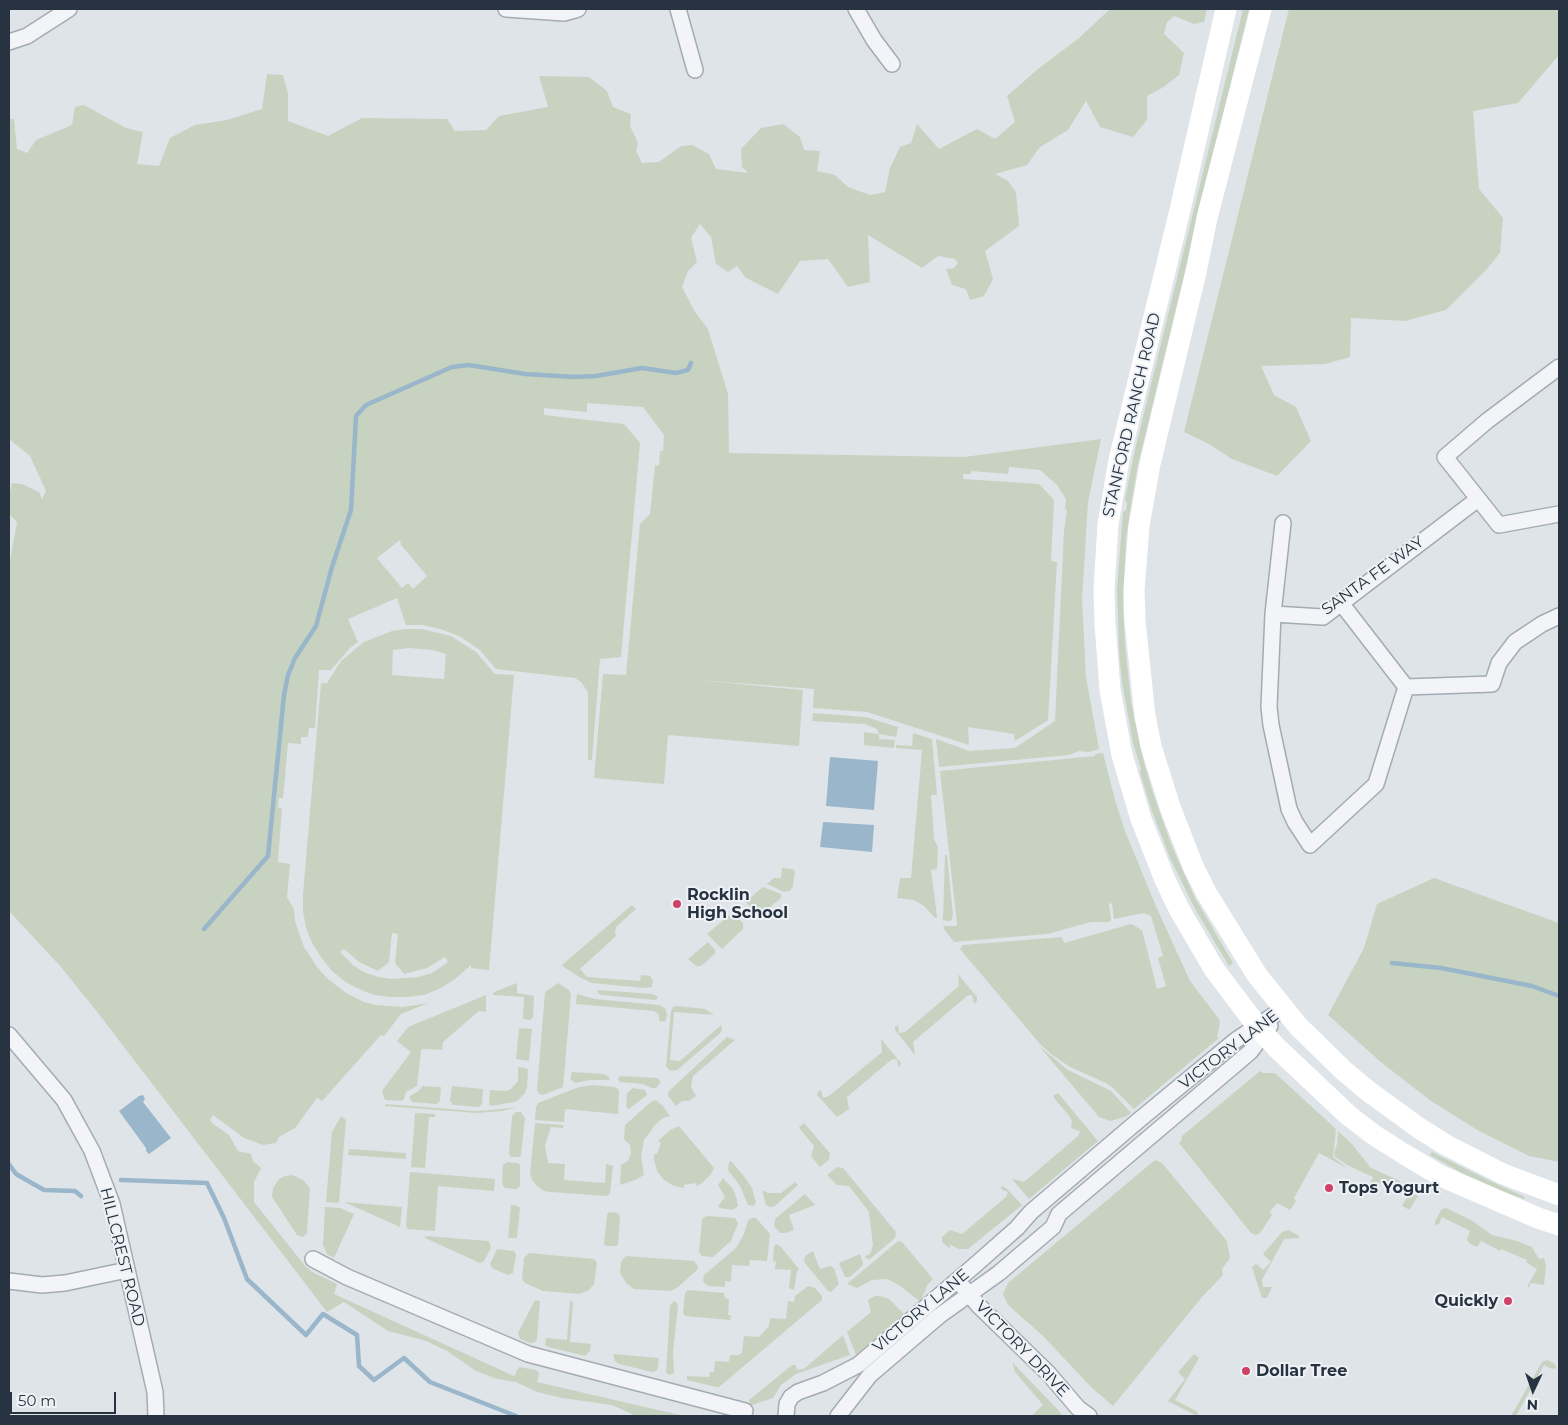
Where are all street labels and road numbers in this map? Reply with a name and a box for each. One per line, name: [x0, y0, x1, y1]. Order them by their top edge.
street label: STANFORD RANCH ROAD: [1099, 311, 1165, 519]
street label: SANTA FE WAY: [1318, 532, 1428, 620]
street label: VICTORY LANE: [1175, 1006, 1283, 1094]
street label: HILLCREST ROAD: [95, 1185, 149, 1329]
street label: VICTORY LANE: [869, 1265, 973, 1357]
street label: VICTORY DRIVE: [971, 1297, 1073, 1401]

